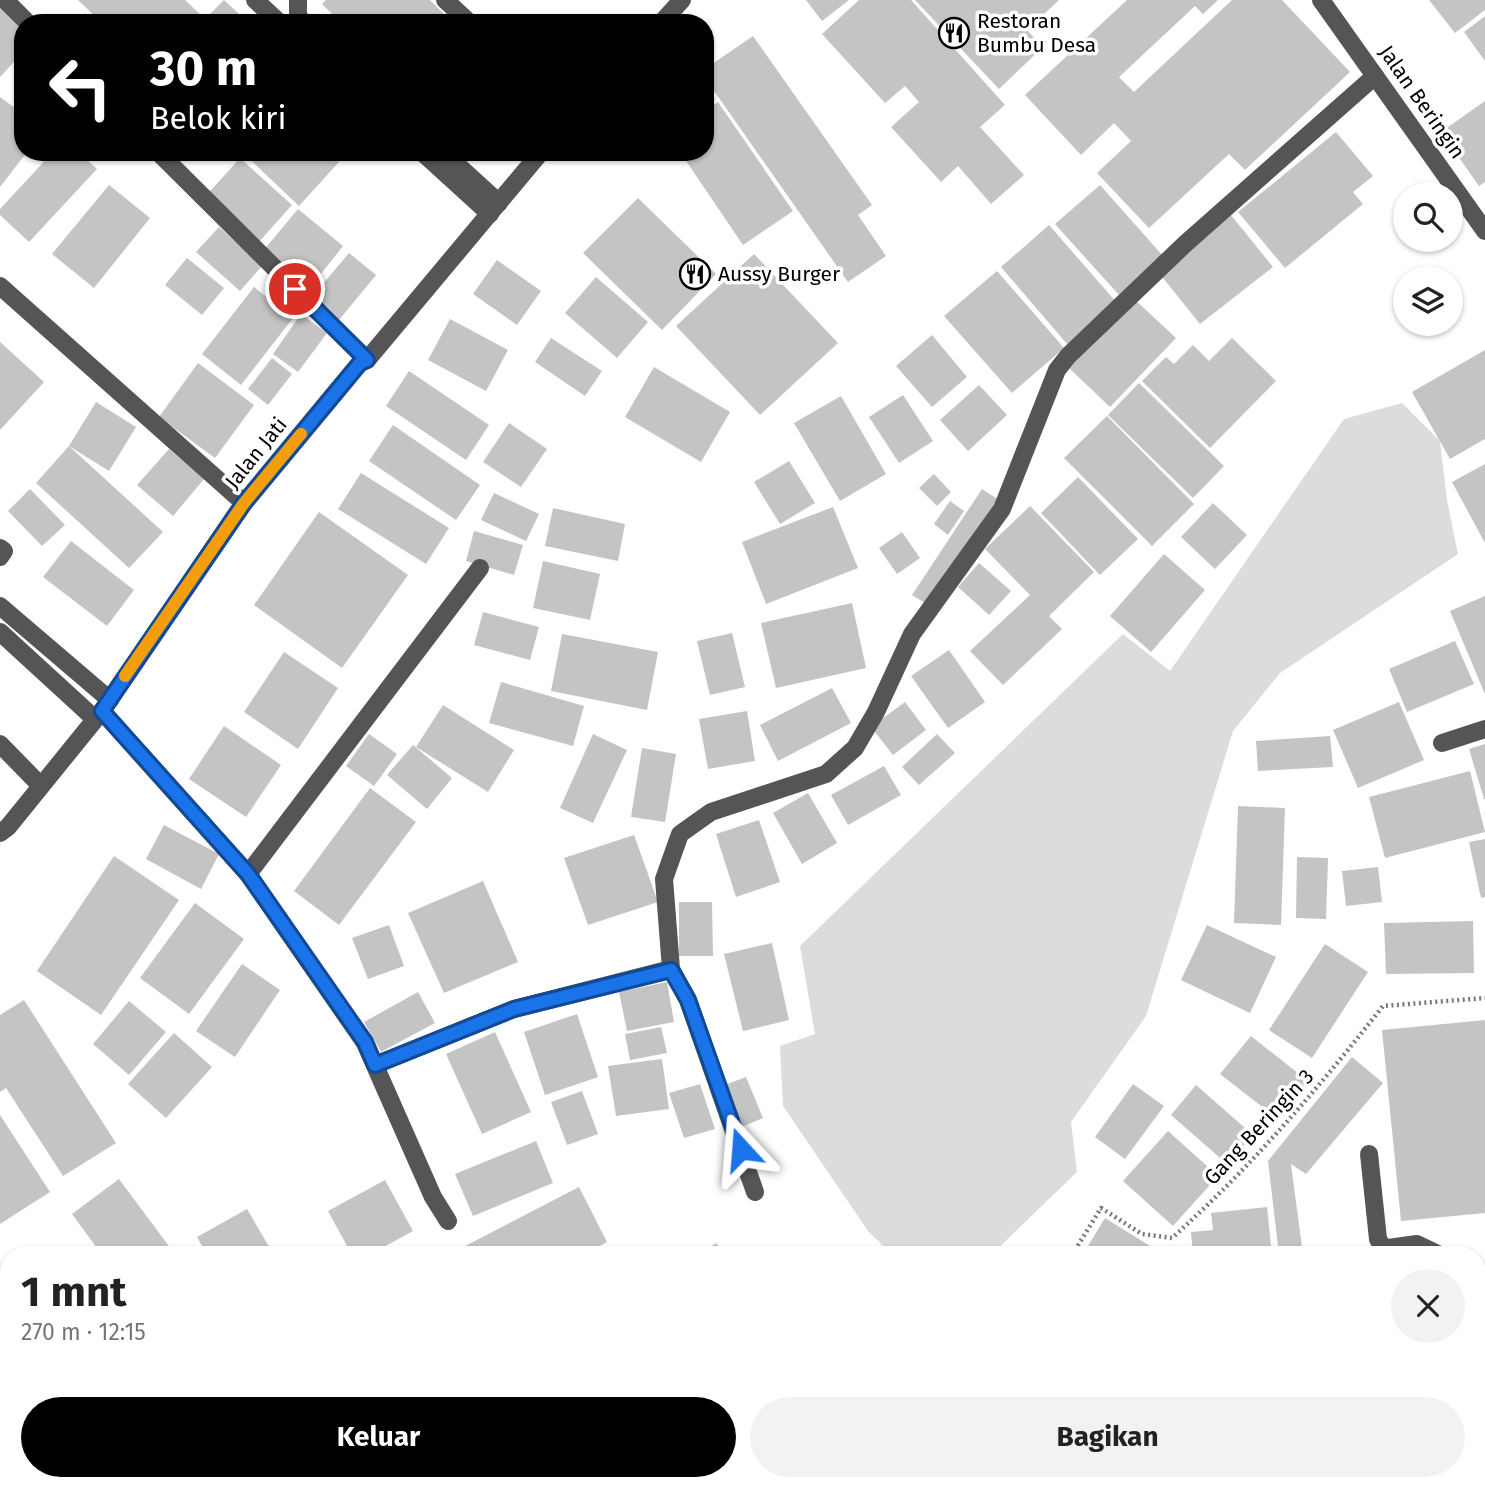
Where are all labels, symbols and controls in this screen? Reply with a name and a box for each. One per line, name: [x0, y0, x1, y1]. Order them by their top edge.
place label: Restoran Bumbu Desa: [977, 8, 1096, 58]
restaurant icon: Restoran Bumbu Desa: [937, 16, 971, 50]
text: 30 m: [150, 39, 257, 98]
street label: Jalan Beringin: [1373, 40, 1471, 164]
icon: left: [35, 42, 126, 133]
text: Belok kiri: [150, 99, 286, 137]
map controls: [1393, 182, 1463, 336]
button: search: [1393, 182, 1463, 252]
restaurant icon: Aussy Burger: [678, 257, 712, 291]
pin: [265, 259, 325, 319]
place label: Aussy Burger: [718, 261, 840, 287]
button: layers: [1393, 266, 1463, 336]
icon: arrive: [276, 270, 314, 308]
street label: Jalan Jati: [219, 412, 293, 494]
street label: Gang Beringin 3: [1199, 1064, 1319, 1190]
position arrow: [704, 1112, 778, 1186]
text: 1 mnt: [21, 1267, 126, 1317]
button: close: [1391, 1269, 1465, 1343]
text: 270 m · 12:15: [21, 1318, 146, 1346]
button: Keluar: [21, 1397, 736, 1477]
button: Bagikan: [750, 1397, 1465, 1477]

